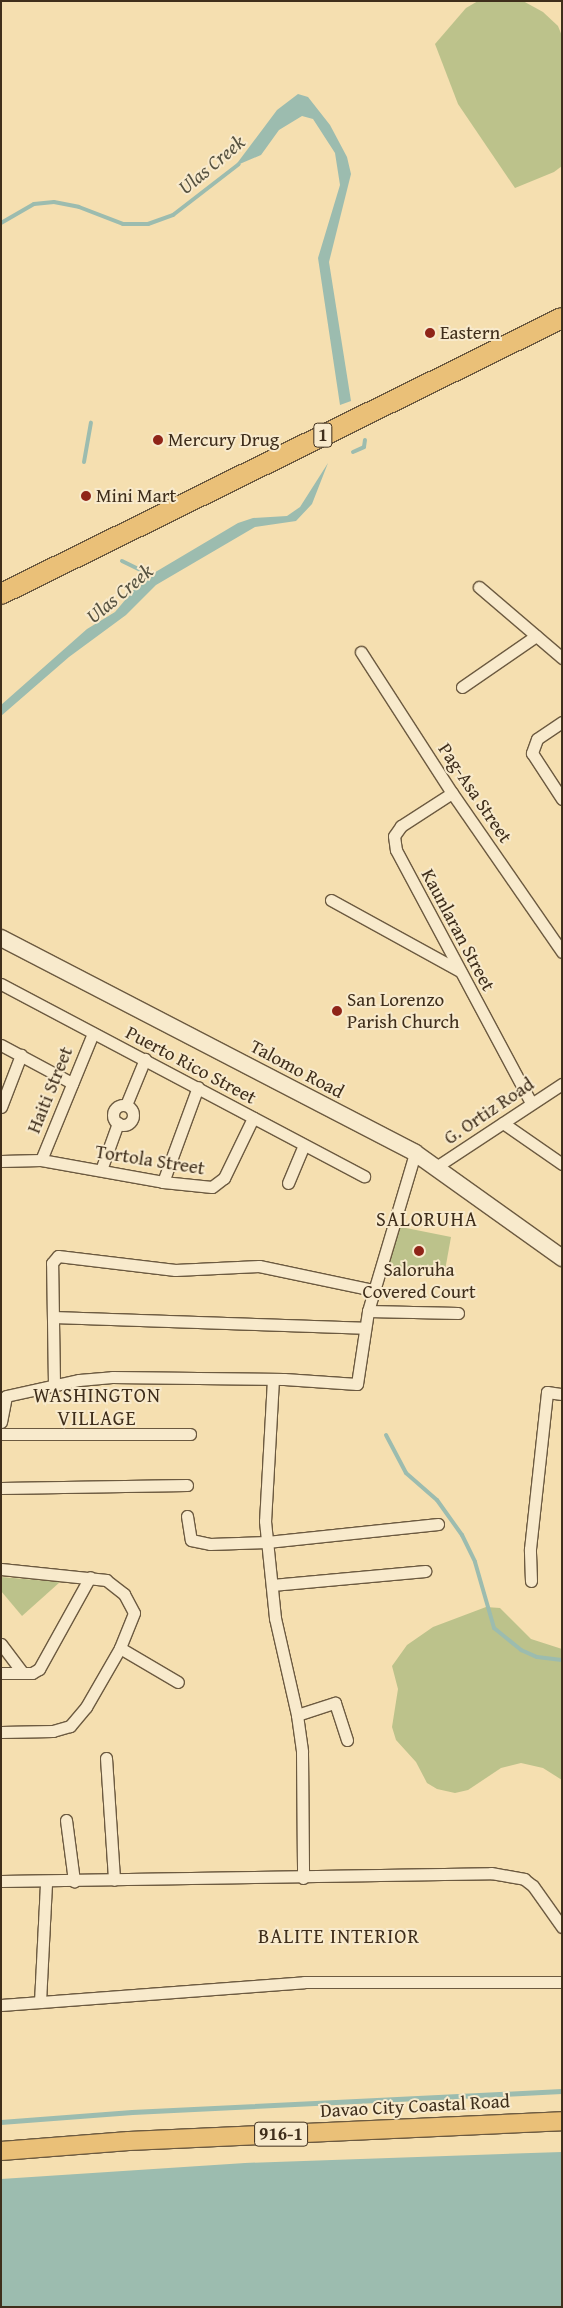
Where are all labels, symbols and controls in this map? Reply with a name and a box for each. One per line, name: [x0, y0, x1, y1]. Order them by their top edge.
water label: Ulas Creek: [173, 129, 249, 199]
place label: Eastern: [440, 322, 500, 344]
marker: Eastern: [424, 327, 436, 339]
road number: 1: [313, 420, 333, 450]
place label: Mercury Drug: [168, 429, 279, 451]
marker: Mercury Drug: [152, 434, 164, 446]
place label: Mini Mart: [96, 485, 176, 507]
marker: Mini Mart: [80, 490, 92, 502]
water label: Ulas Creek: [81, 558, 157, 628]
street label: Pag-Asa Street: [433, 739, 517, 847]
street label: Kaunlaran Street: [416, 865, 500, 995]
place label: San Lorenzo Parish Church: [347, 989, 459, 1033]
marker: San Lorenzo Parish Church: [331, 1005, 343, 1017]
street label: Puerto Rico Street: [122, 1021, 260, 1109]
street label: Talomo Road: [246, 1035, 348, 1103]
street label: Haiti Street: [22, 1043, 78, 1137]
street label: G. Ortiz Road: [440, 1073, 538, 1149]
street label: Tortola Street: [94, 1140, 206, 1180]
district label: SALORUHA: [375, 1206, 479, 1230]
marker: Saloruha Covered Court: [413, 1245, 425, 1257]
place label: Saloruha Covered Court: [362, 1259, 476, 1303]
district label: WASHINGTON VILLAGE: [32, 1382, 162, 1429]
district label: BALITE INTERIOR: [256, 1923, 422, 1947]
street label: Davao City Coastal Road: [320, 2090, 510, 2122]
road number: 916-1: [254, 2118, 308, 2150]

